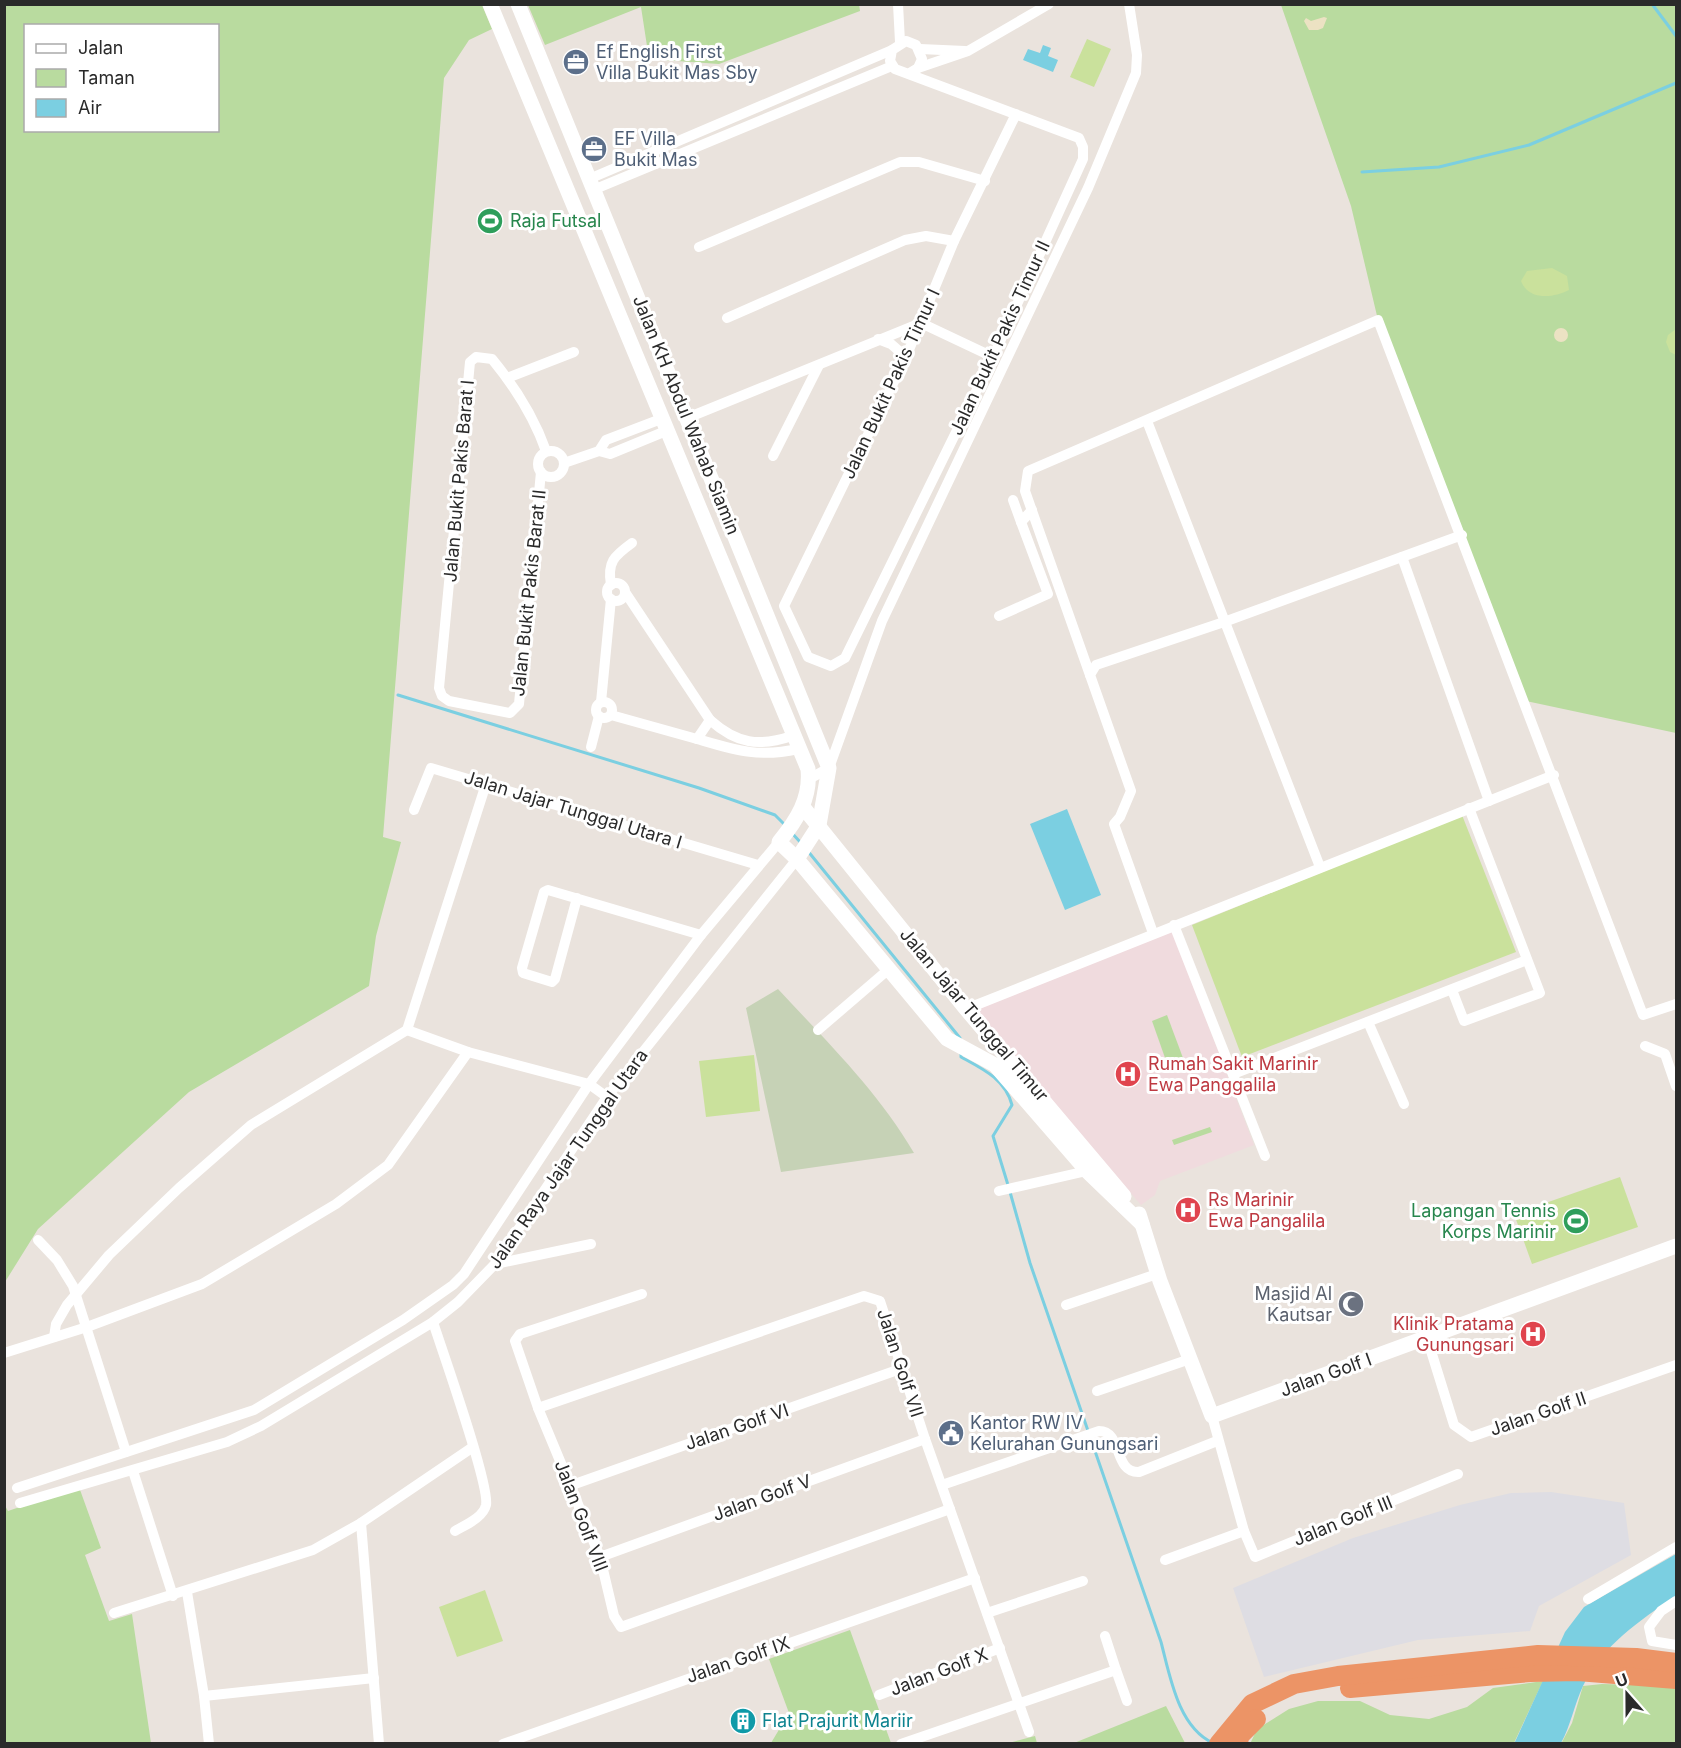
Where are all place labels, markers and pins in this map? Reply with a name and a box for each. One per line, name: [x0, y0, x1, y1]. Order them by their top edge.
place label: Ef English First Villa Bukit Mas Sby: [596, 41, 758, 83]
office icon: Ef English First Villa Bukit Mas Sby: [561, 47, 591, 77]
place label: EF Villa Bukit Mas: [614, 128, 697, 170]
office icon: EF Villa Bukit Mas: [579, 134, 609, 164]
sports icon: Raja Futsal: [475, 206, 505, 236]
place label: Raja Futsal: [510, 210, 601, 231]
place label: Rumah Sakit Marinir Ewa Panggalila: [1148, 1053, 1318, 1095]
hospital icon: Rumah Sakit Marinir Ewa Panggalila: [1113, 1059, 1143, 1089]
place label: Rs Marinir Ewa Pangalila: [1208, 1189, 1325, 1231]
hospital icon: Rs Marinir Ewa Pangalila: [1173, 1195, 1203, 1225]
place label: Lapangan Tennis Korps Marinir: [1411, 1200, 1556, 1242]
sports icon: Lapangan Tennis Korps Marinir: [1561, 1206, 1591, 1236]
place label: Masjid Al Kautsar: [1255, 1283, 1332, 1325]
mosque icon: Masjid Al Kautsar: [1336, 1289, 1366, 1319]
place label: Klinik Pratama Gunungsari: [1393, 1313, 1514, 1355]
hospital icon: Klinik Pratama Gunungsari: [1518, 1319, 1548, 1349]
place label: Kantor RW IV Kelurahan Gunungsari: [970, 1412, 1158, 1454]
public building icon: Kantor RW IV Kelurahan Gunungsari: [936, 1418, 966, 1448]
building icon: Flat Prajurit Mariir: [728, 1706, 758, 1736]
place label: Flat Prajurit Mariir: [762, 1710, 913, 1731]

